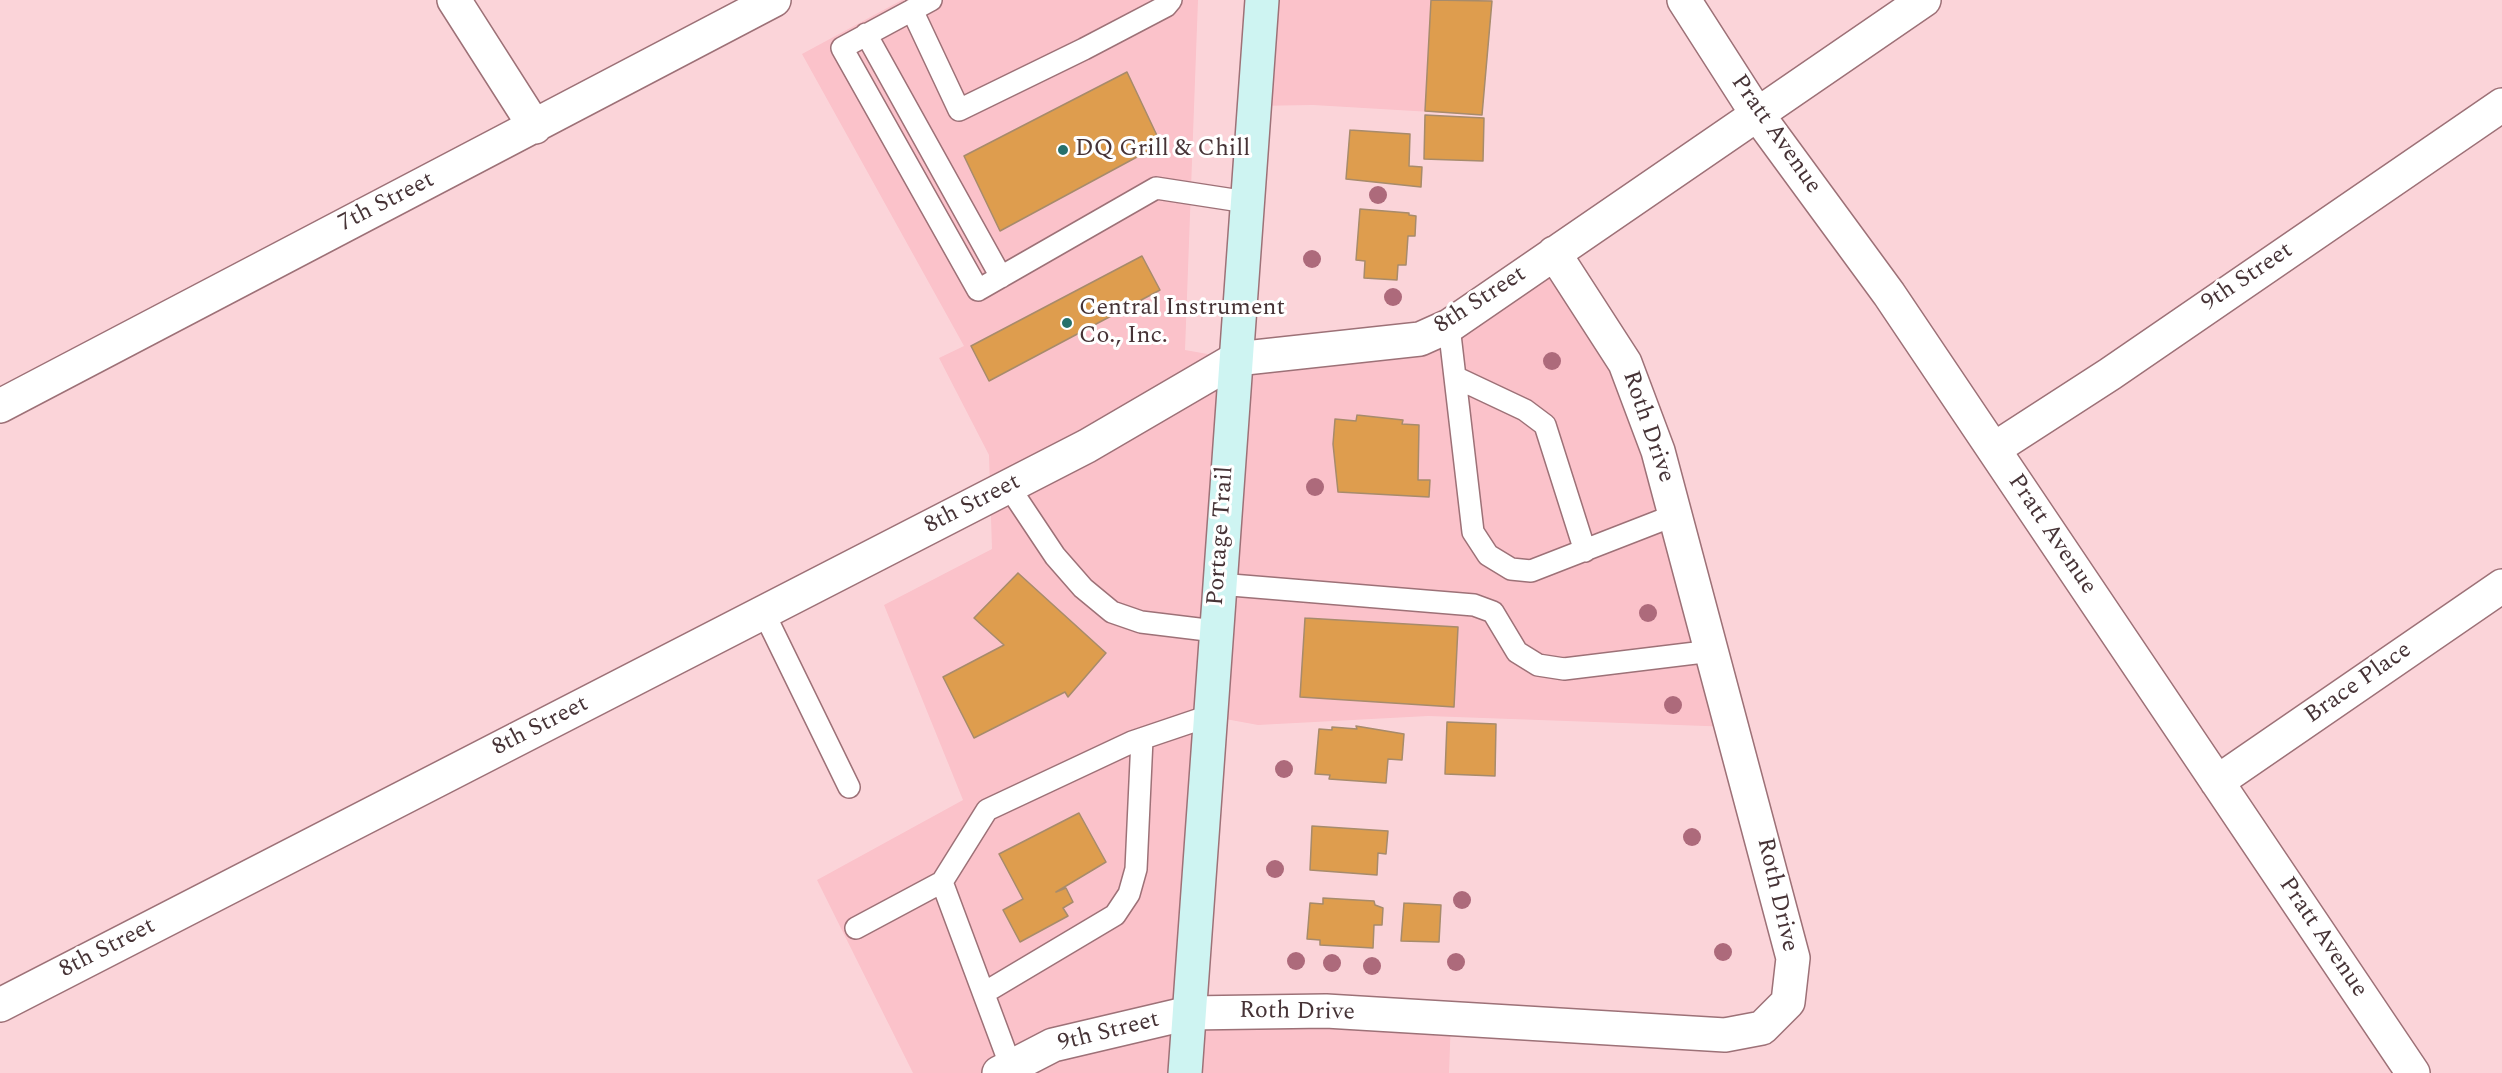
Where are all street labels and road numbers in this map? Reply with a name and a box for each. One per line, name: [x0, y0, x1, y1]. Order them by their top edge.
street label: Pratt Avenue: [1723, 70, 1827, 200]
street label: 7th Street: [334, 167, 440, 239]
street label: 9th Street: [2197, 237, 2299, 319]
street label: 8th Street: [1430, 261, 1532, 341]
street label: Roth Drive: [1614, 367, 1680, 487]
street label: Portage Trail: [1203, 465, 1241, 607]
street label: 8th Street: [920, 469, 1026, 541]
street label: Pratt Avenue: [2000, 469, 2102, 601]
street label: Brace Place: [2300, 637, 2418, 731]
street label: 8th Street: [488, 691, 594, 763]
street label: Roth Drive: [1749, 835, 1803, 955]
street label: Pratt Avenue: [2271, 872, 2373, 1004]
street label: 8th Street: [55, 913, 161, 985]
street label: Roth Drive: [1239, 998, 1355, 1028]
street label: 9th Street: [1055, 1007, 1163, 1059]

